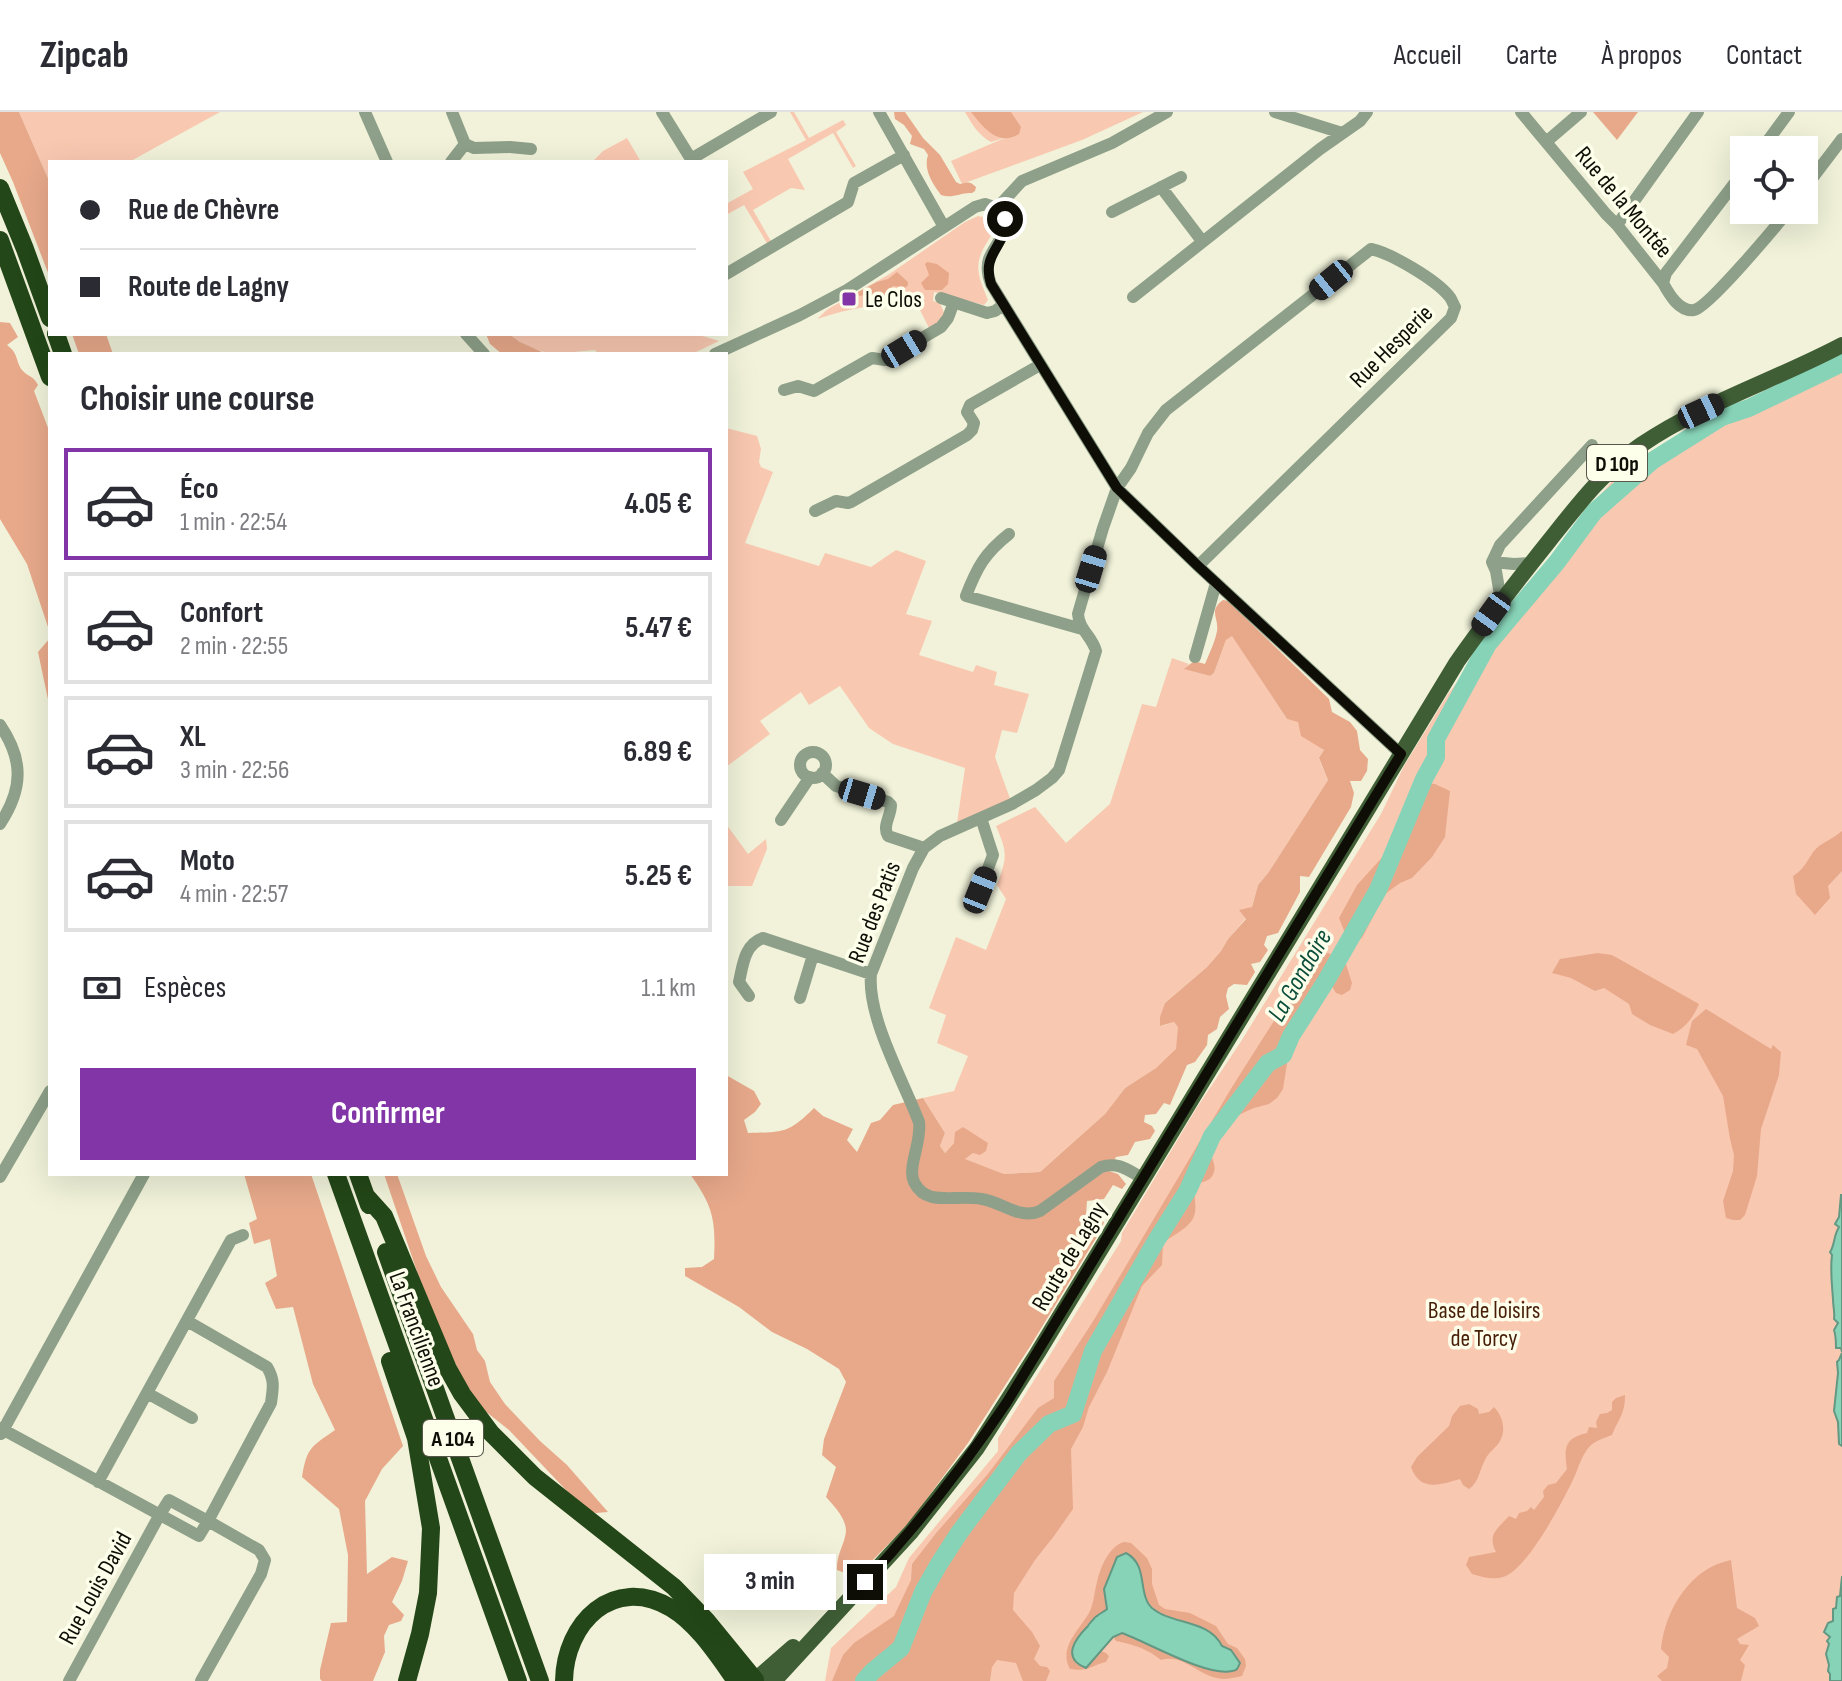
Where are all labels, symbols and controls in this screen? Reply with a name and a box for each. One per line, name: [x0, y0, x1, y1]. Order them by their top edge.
text: Zipcab: [40, 33, 129, 78]
text: Accueil: [1394, 39, 1462, 72]
text: Carte: [1506, 39, 1558, 72]
text: À propos: [1602, 39, 1682, 72]
text: Contact: [1726, 39, 1802, 72]
map controls: [1730, 136, 1818, 224]
button: locate: [1730, 136, 1818, 224]
street label: Rue de la Montée: [1569, 141, 1679, 264]
text: Rue de Chèvre: [128, 192, 279, 228]
route start: [987, 201, 1023, 237]
car: [1305, 256, 1357, 304]
text: Route de Lagny: [128, 269, 289, 305]
place label: Le Clos: [865, 285, 922, 314]
marker: Le Clos: [840, 290, 858, 308]
street label: Rue Hesperie: [1344, 299, 1439, 394]
car: [877, 326, 931, 372]
text: Choisir une course: [80, 378, 315, 421]
car: [1674, 390, 1728, 432]
road number: D 10p: [1587, 445, 1647, 481]
icon: car: [84, 468, 156, 540]
text: Éco: [180, 471, 219, 507]
text: 4.05 €: [624, 486, 692, 522]
text: 1 min · 22:54: [180, 507, 287, 538]
car: [1073, 543, 1109, 595]
car: [1467, 588, 1515, 640]
icon: car: [84, 592, 156, 664]
text: Confort: [180, 595, 263, 631]
text: 5.47 €: [625, 610, 692, 646]
text: 2 min · 22:55: [180, 631, 288, 662]
icon: car: [84, 716, 156, 788]
text: XL: [180, 719, 206, 755]
text: 6.89 €: [623, 734, 692, 770]
text: 3 min · 22:56: [180, 755, 289, 786]
car: [836, 776, 888, 812]
icon: car: [84, 840, 156, 912]
text: Moto: [180, 843, 235, 879]
street label: Rue des Patis: [842, 857, 907, 967]
text: 5.25 €: [625, 858, 692, 894]
car: [960, 863, 1000, 917]
text: 4 min · 22:57: [180, 879, 288, 910]
water label: La Gondoire: [1262, 924, 1339, 1027]
icon: cash: [80, 966, 124, 1010]
text: Espèces: [144, 970, 226, 1006]
text: 1.1 km: [641, 973, 696, 1004]
button: Confirmer: [80, 1068, 696, 1160]
street label: Route de Lagny: [1026, 1196, 1113, 1316]
street label: La Francilienne: [382, 1268, 451, 1391]
park label: Base de loisirs de Torcy: [1428, 1296, 1540, 1353]
road number: A 104: [423, 1420, 483, 1456]
street label: Rue Louis David: [53, 1527, 138, 1650]
callout: 3 min: [705, 1554, 837, 1610]
route end: [847, 1564, 883, 1600]
text: 3 min: [745, 1566, 795, 1597]

